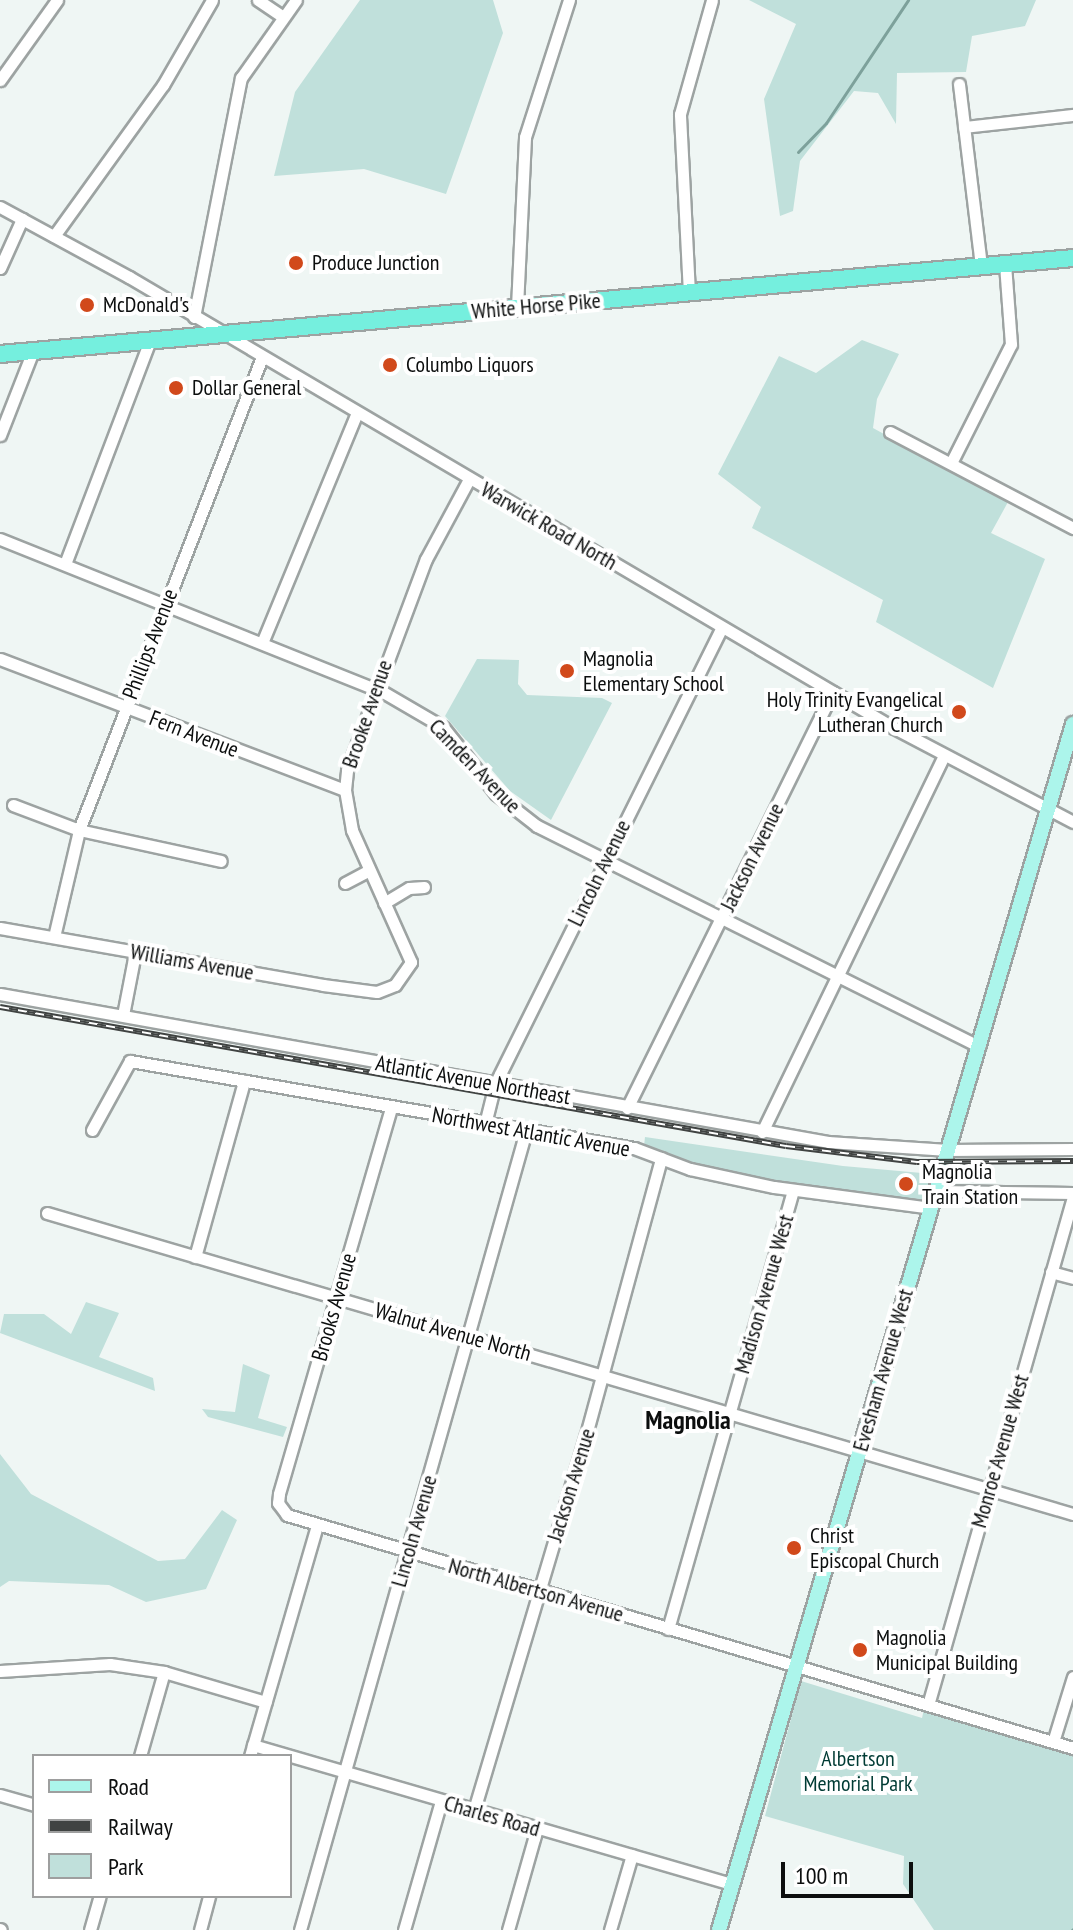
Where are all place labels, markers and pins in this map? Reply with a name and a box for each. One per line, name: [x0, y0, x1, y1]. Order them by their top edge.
place label: Produce Junction: [312, 250, 439, 276]
marker: Produce Junction: [287, 254, 305, 272]
place label: McDonald's: [103, 292, 189, 318]
marker: McDonald's: [78, 296, 96, 314]
place label: Columbo Liquors: [406, 352, 534, 378]
marker: Columbo Liquors: [381, 356, 399, 374]
place label: Dollar General: [192, 375, 301, 401]
marker: Dollar General: [167, 379, 185, 397]
place label: Magnolia Elementary School: [583, 645, 725, 696]
marker: Magnolia Elementary School: [558, 662, 576, 680]
place label: Holy Trinity Evangelical Lutheran Church: [765, 686, 943, 738]
marker: Holy Trinity Evangelical Lutheran Church: [950, 703, 968, 721]
place label: Magnolia Train Station: [922, 1158, 1018, 1210]
marker: Magnolia Train Station: [897, 1175, 915, 1193]
place label: Christ Episcopal Church: [810, 1522, 939, 1574]
marker: Christ Episcopal Church: [785, 1539, 803, 1557]
place label: Magnolia Municipal Building: [876, 1624, 1018, 1676]
marker: Magnolia Municipal Building: [851, 1641, 869, 1659]

